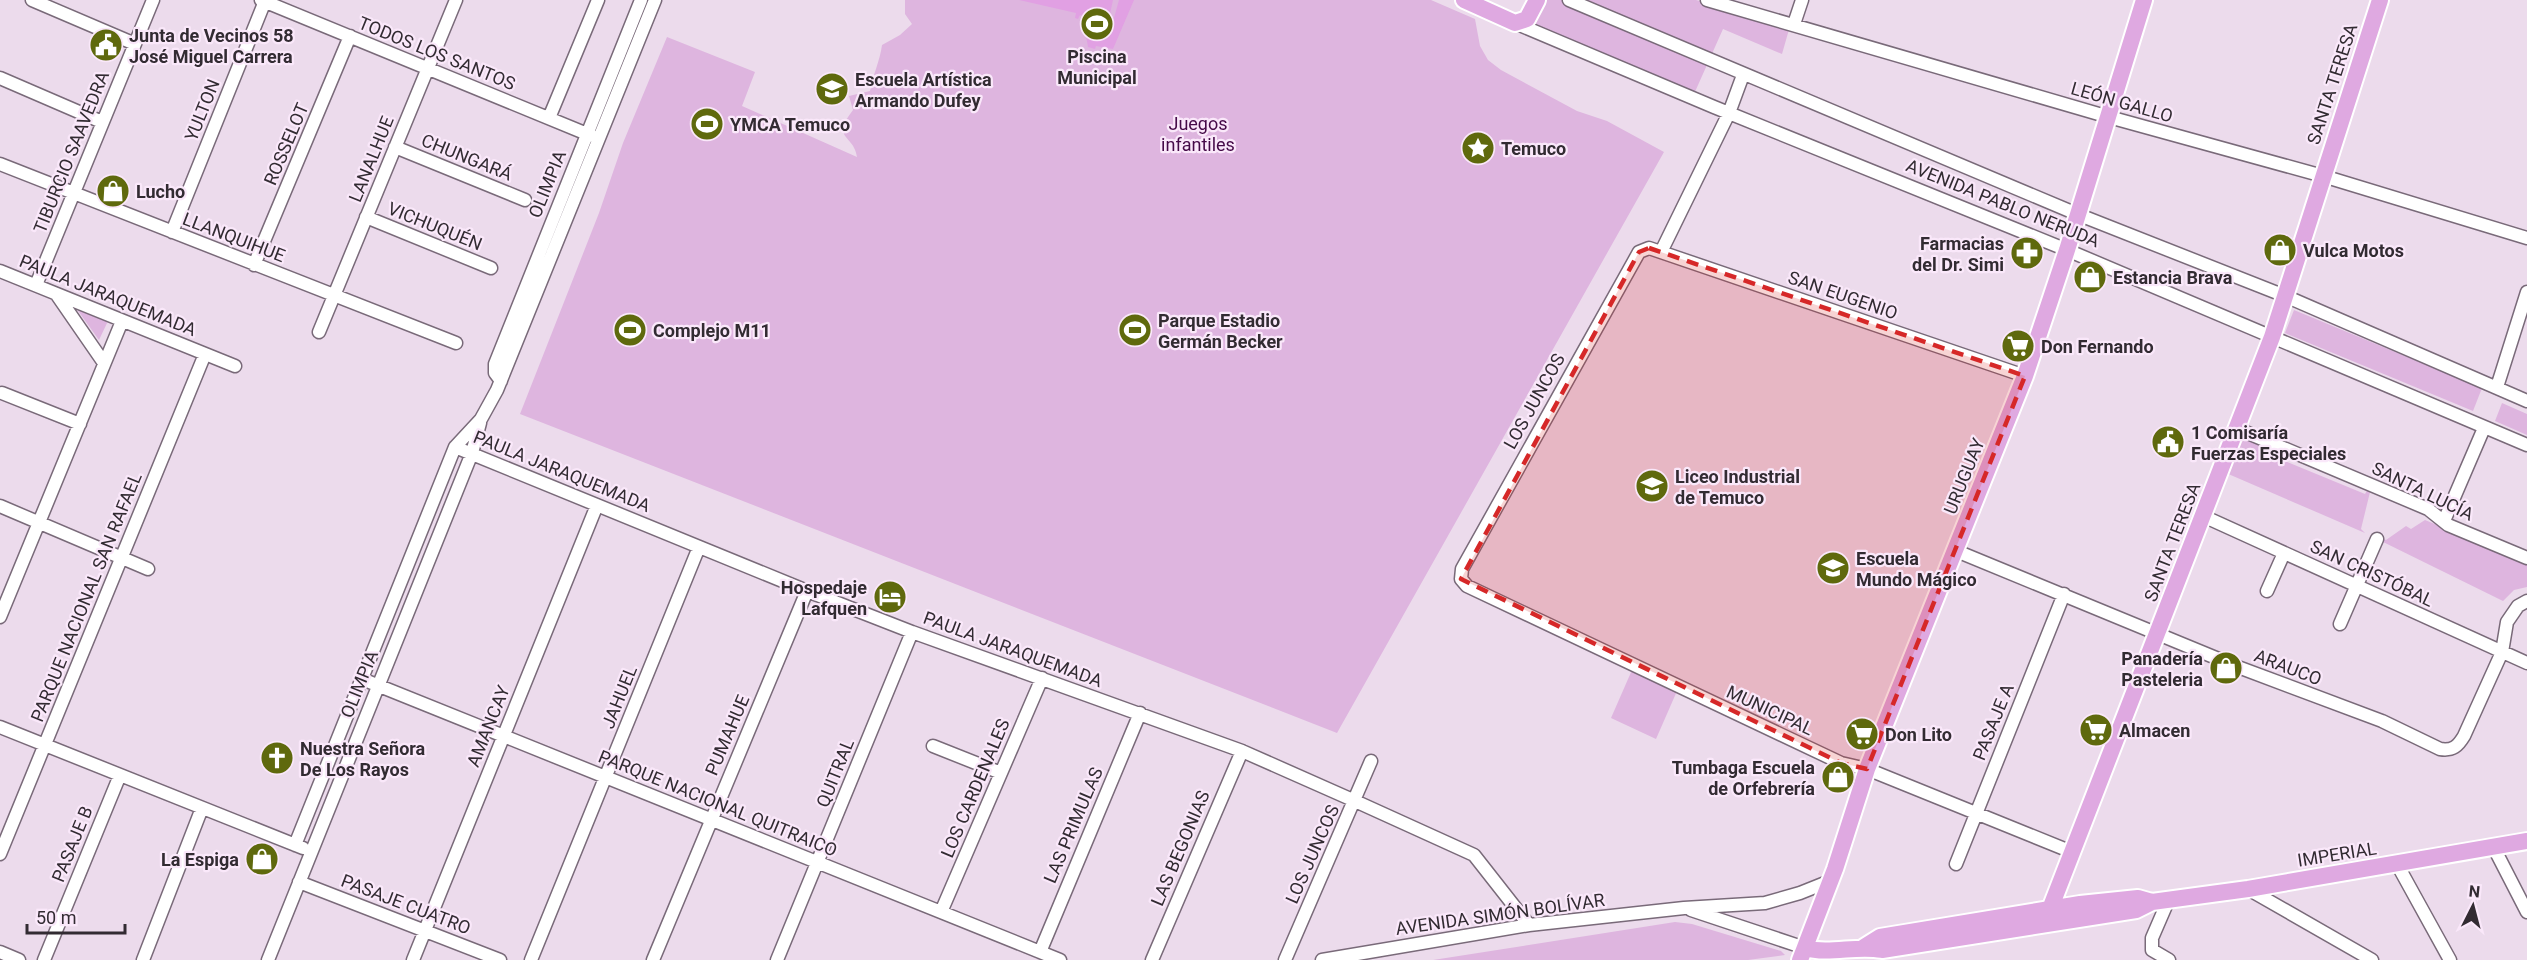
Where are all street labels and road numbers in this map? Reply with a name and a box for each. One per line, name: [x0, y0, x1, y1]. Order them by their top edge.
street label: TODOS LOS SANTOS: [355, 12, 519, 94]
street label: SANTA TERESA: [2303, 21, 2361, 147]
street label: TIBURCIO SAAVEDRA: [29, 68, 113, 236]
street label: YULTON: [180, 76, 224, 144]
street label: LEÓN GALLO: [2069, 77, 2175, 127]
street label: ROSSELOT: [259, 100, 313, 188]
street label: LANALHUE: [344, 113, 398, 205]
street label: CHUNGARÁ: [419, 129, 516, 185]
street label: OLIMPIA: [524, 147, 570, 221]
street label: AVENIDA PABLO NERUDA: [1903, 155, 2103, 252]
street label: VICHUQUÉN: [385, 198, 485, 254]
street label: LLANQUIHUE: [180, 208, 288, 266]
street label: PAULA JARAQUEMADA: [16, 250, 200, 340]
street label: SAN EUGENIO: [1786, 266, 1900, 324]
street label: LOS JUNCOS: [1499, 349, 1569, 452]
street label: PAULA JARAQUEMADA: [470, 426, 654, 516]
street label: URUGUAY: [1939, 435, 1989, 517]
street label: SANTA LUCÍA: [2369, 457, 2478, 525]
street label: PARQUE NACIONAL SAN RAFAEL: [26, 469, 146, 725]
street label: SANTA TERESA: [2140, 479, 2204, 604]
street label: SAN CRISTÓBAL: [2307, 535, 2437, 611]
street label: PAULA JARAQUEMADA: [921, 607, 1106, 691]
street label: ARAUCO: [2251, 645, 2325, 689]
street label: OLIMPIA: [336, 647, 382, 721]
street label: JAHUEL: [597, 662, 641, 731]
street label: PASAJE A: [1968, 680, 2018, 763]
street label: MUNICIPAL: [1723, 681, 1817, 739]
street label: AMANCAY: [462, 682, 514, 770]
street label: PUMAHUE: [701, 692, 753, 778]
street label: LOS CARDENALES: [936, 715, 1014, 861]
street label: QUITRAL: [812, 735, 858, 810]
street label: PARQUE NACIONAL QUITRAICO: [596, 745, 840, 861]
street label: LAS PRIMULAS: [1039, 764, 1107, 886]
street label: LAS BEGONIAS: [1146, 787, 1214, 909]
street label: LOS JUNCOS: [1281, 801, 1343, 907]
street label: PASAJE B: [47, 803, 97, 885]
street label: IMPERIAL: [2296, 837, 2378, 871]
street label: PASAJE CUATRO: [338, 870, 474, 938]
street label: AVENIDA SIMÓN BOLÍVAR: [1394, 889, 1606, 939]

